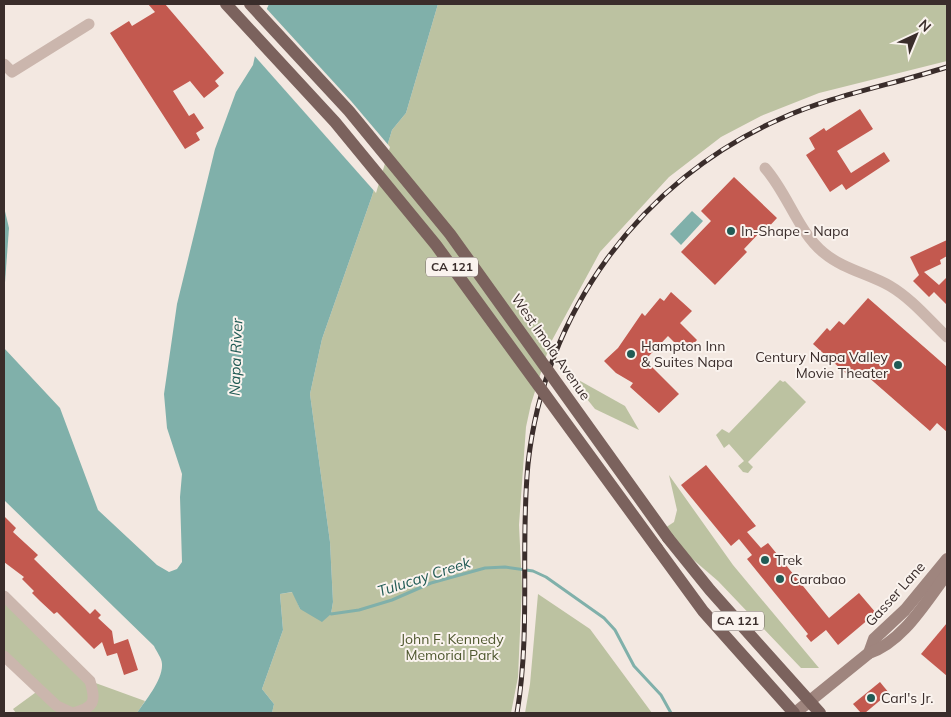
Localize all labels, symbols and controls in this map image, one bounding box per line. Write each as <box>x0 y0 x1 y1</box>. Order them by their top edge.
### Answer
north arrow <box>891 10 941 60</box>
text: N <box>915 16 935 36</box>
place label: In-Shape - Napa <box>741 222 849 240</box>
marker: In-Shape - Napa <box>725 225 737 237</box>
road number: CA 121 <box>426 258 478 276</box>
street label: West Imola Avenue <box>508 290 594 404</box>
water label: Napa River <box>225 317 246 396</box>
place label: Hampton Inn & Suites Napa <box>641 337 733 371</box>
marker: Hampton Inn & Suites Napa <box>625 348 637 360</box>
place label: Century Napa Valley Movie Theater <box>755 348 889 382</box>
marker: Century Napa Valley Movie Theater <box>892 359 904 371</box>
place label: Trek <box>775 551 803 569</box>
water label: Tulucay Creek <box>375 552 474 600</box>
marker: Trek <box>759 554 771 566</box>
street label: Gasser Lane <box>861 558 929 630</box>
place label: Carabao <box>790 570 846 588</box>
marker: Carabao <box>774 573 786 585</box>
road number: CA 121 <box>712 612 764 630</box>
park label: John F. Kennedy Memorial Park <box>400 630 504 664</box>
place label: Carl's Jr. <box>881 689 933 707</box>
marker: Carl's Jr. <box>865 692 877 704</box>

